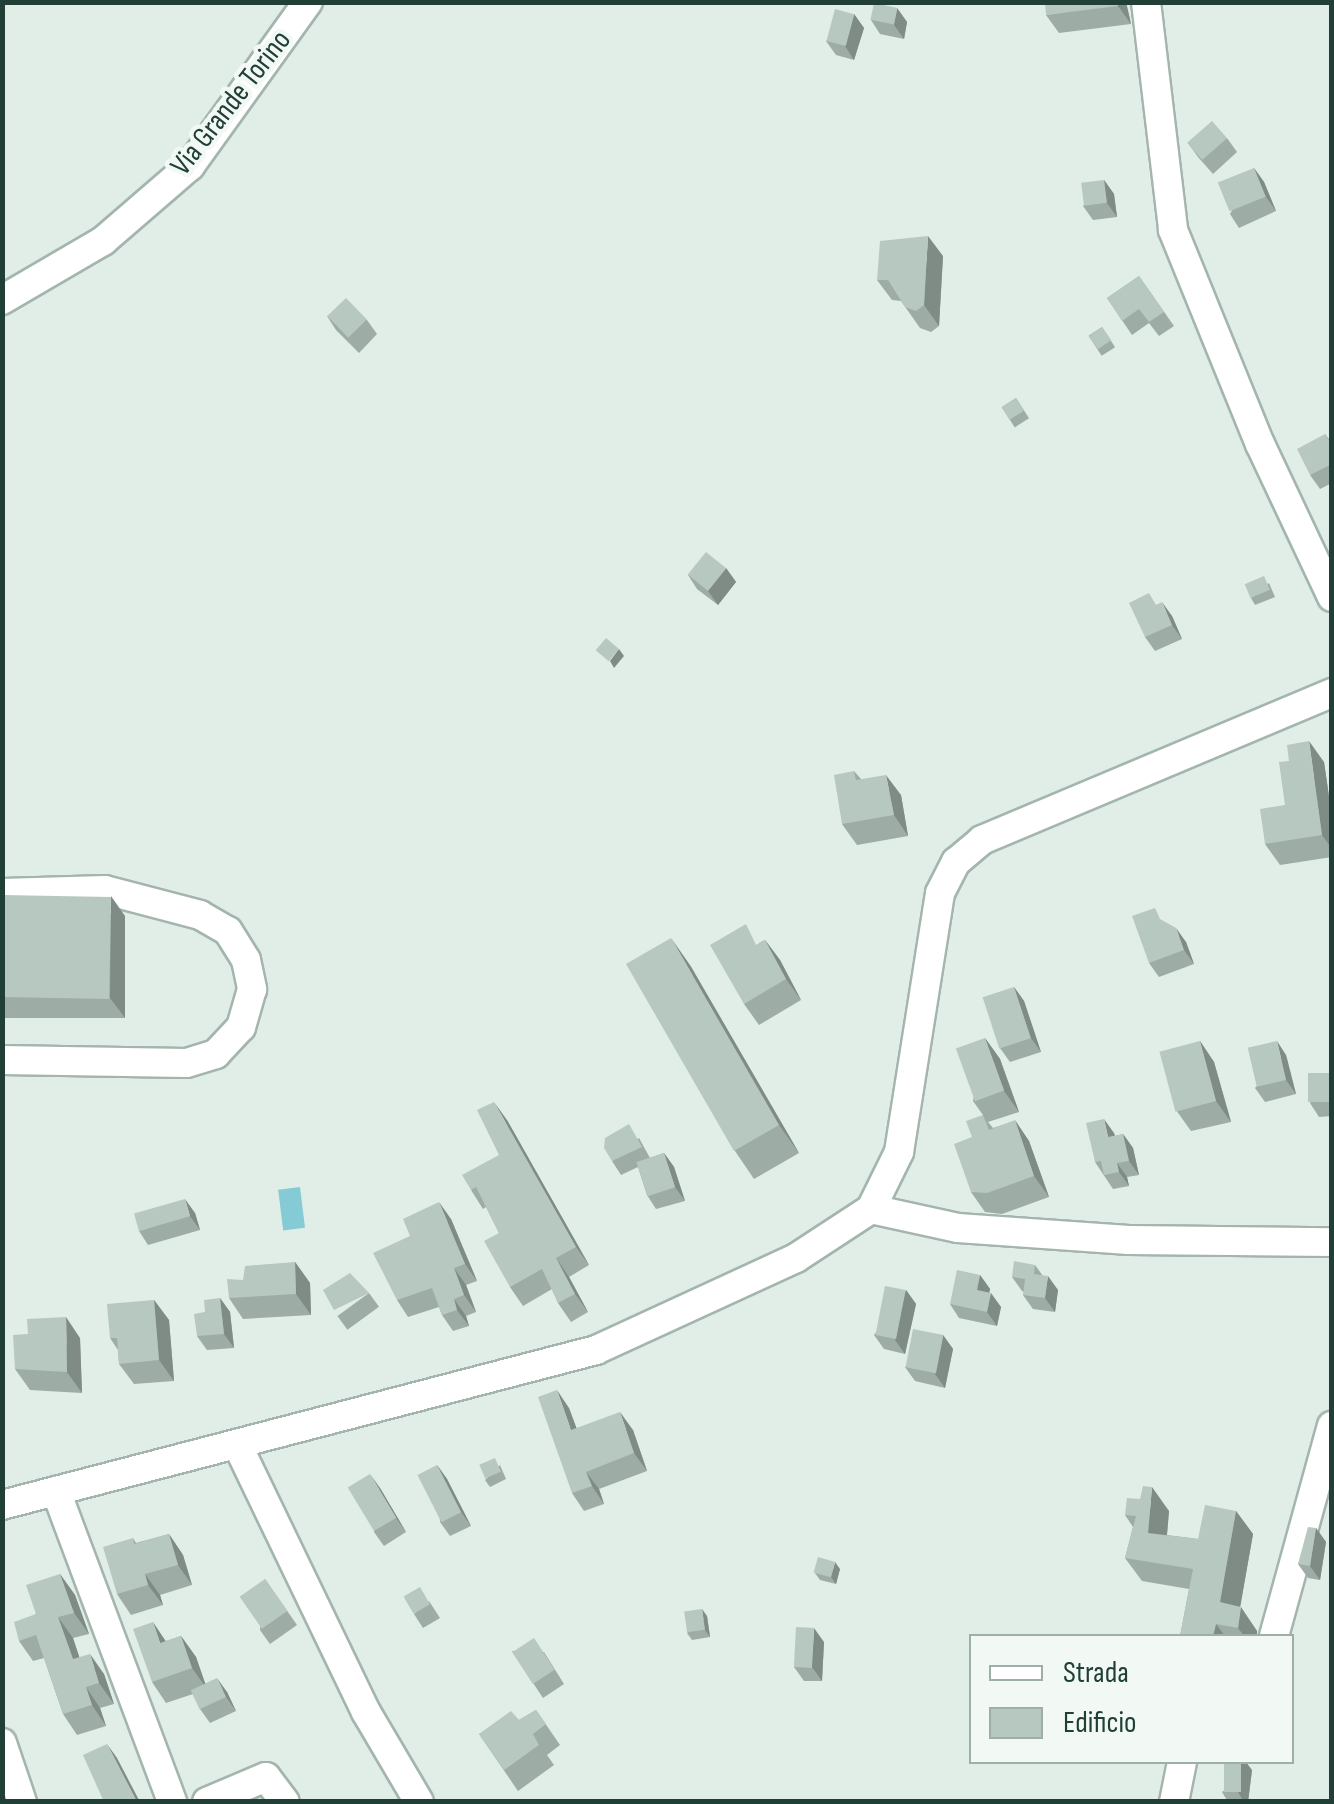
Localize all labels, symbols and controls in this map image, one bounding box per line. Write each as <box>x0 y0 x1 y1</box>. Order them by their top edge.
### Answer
street label: Via Grande Torino <box>163 23 299 183</box>
legend <box>969 1634 1294 1764</box>
text: Strada <box>1063 1655 1129 1691</box>
text: Edificio <box>1063 1705 1136 1741</box>

